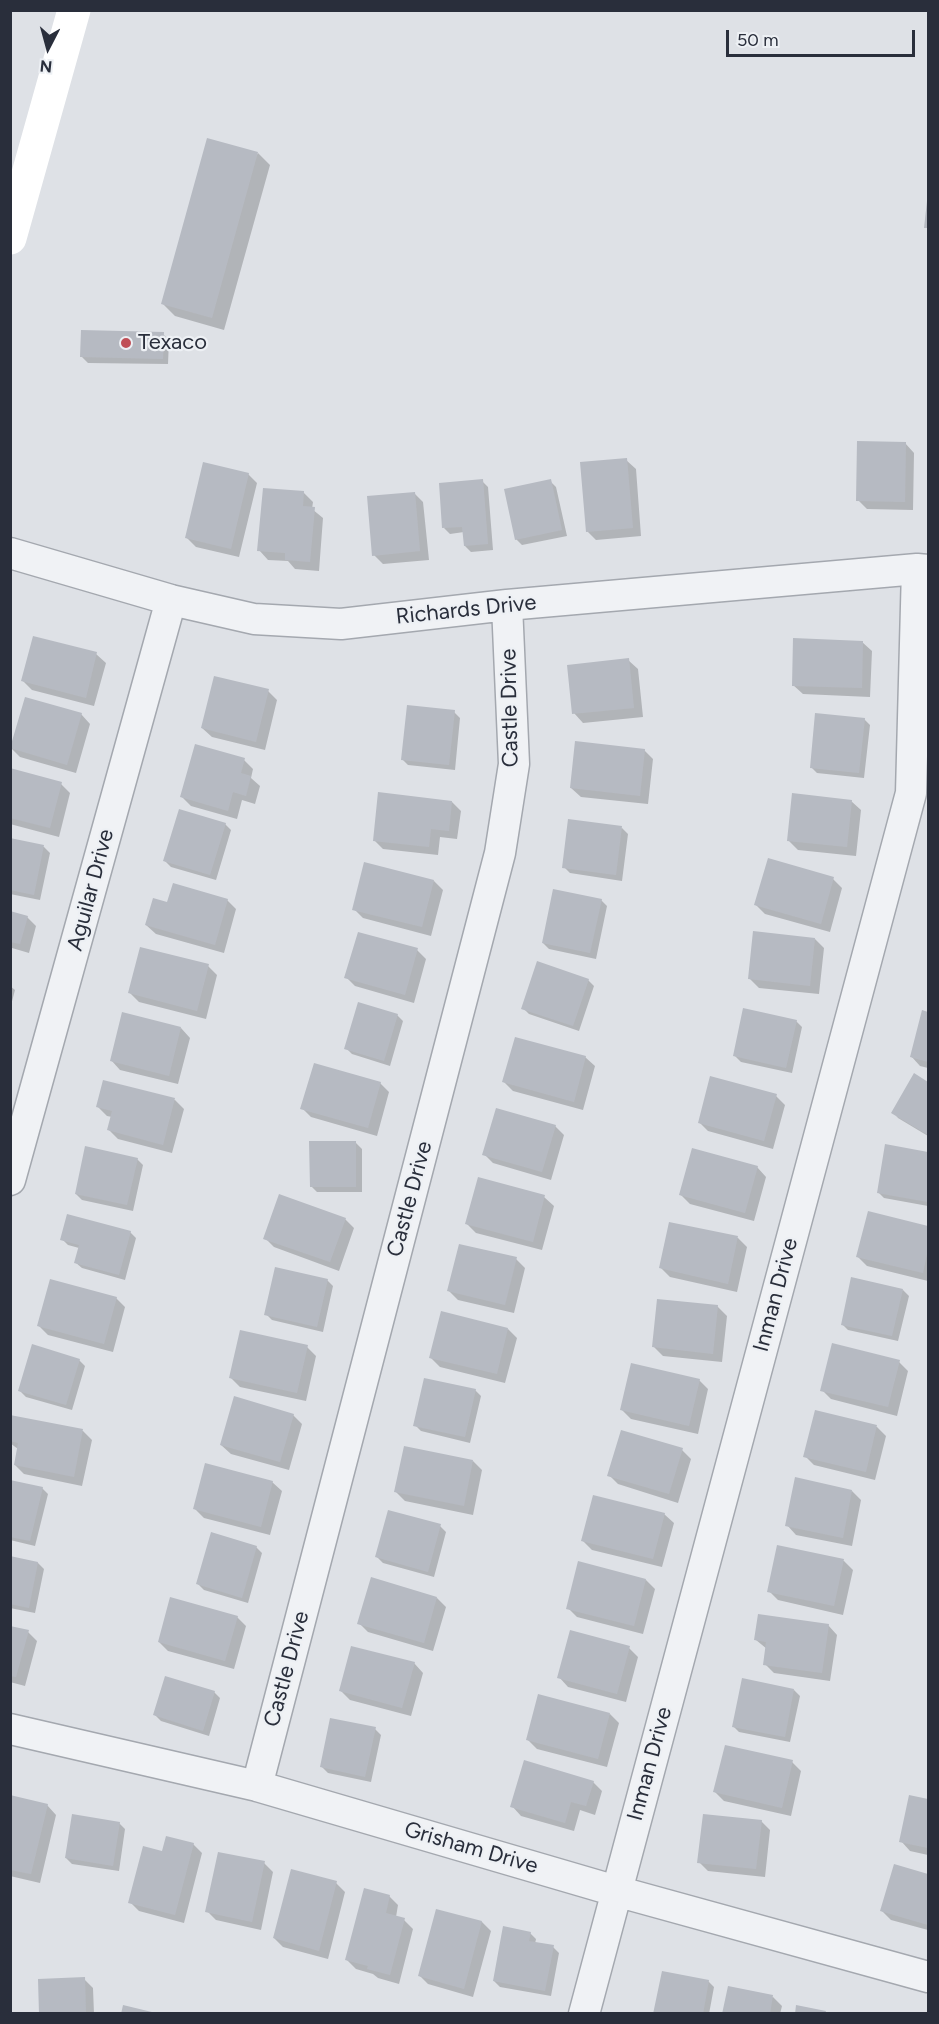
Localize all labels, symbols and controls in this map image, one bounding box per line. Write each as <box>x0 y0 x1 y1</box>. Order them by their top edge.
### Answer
north arrow <box>18 18 78 78</box>
scale bar <box>729 18 918 56</box>
text: 50 m <box>737 29 779 51</box>
text: N <box>39 56 53 76</box>
place label: Texaco <box>138 330 207 356</box>
marker: Texaco <box>119 336 133 350</box>
street label: Richards Drive <box>394 589 538 631</box>
street label: Castle Drive <box>496 648 524 768</box>
street label: Aguilar Drive <box>62 826 120 954</box>
street label: Castle Drive <box>382 1138 438 1260</box>
street label: Inman Drive <box>748 1235 804 1355</box>
street label: Castle Drive <box>259 1608 315 1730</box>
street label: Inman Drive <box>622 1704 678 1824</box>
street label: Grisham Drive <box>401 1816 541 1880</box>

